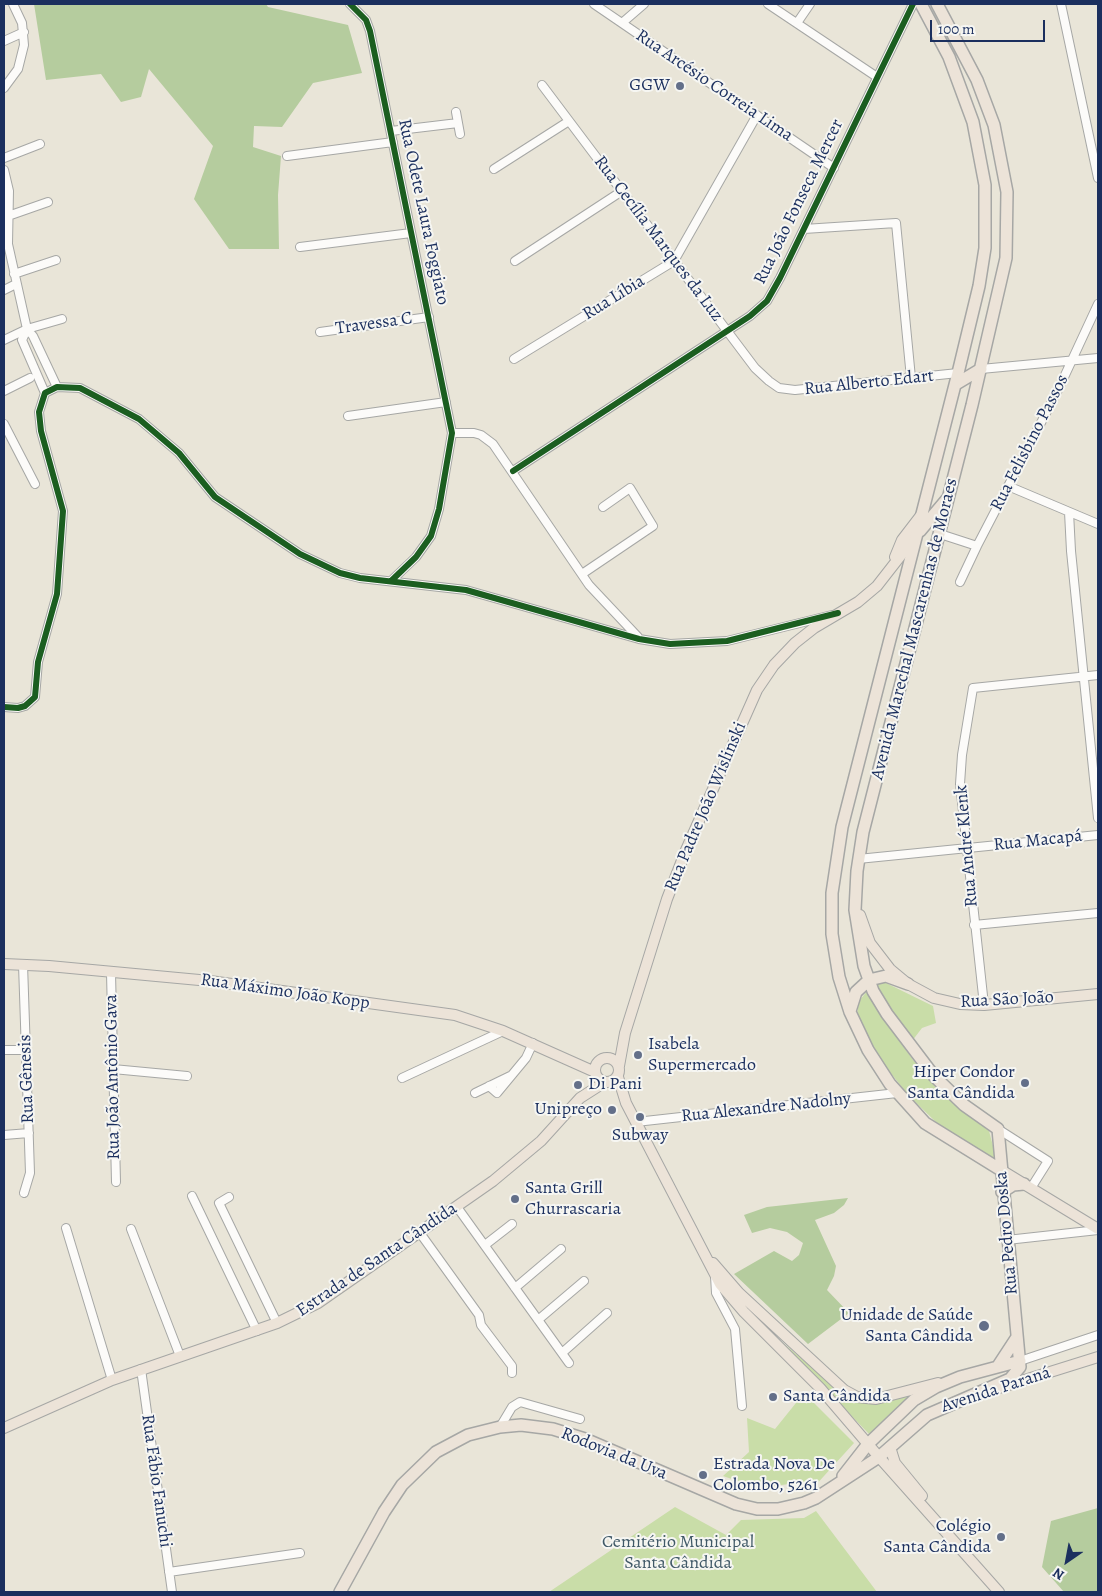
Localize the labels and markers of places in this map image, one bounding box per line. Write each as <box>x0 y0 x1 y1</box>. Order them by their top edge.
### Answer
place label: GGW <box>629 75 670 97</box>
marker: GGW <box>674 80 686 92</box>
place label: Isabela Supermercado <box>648 1034 756 1076</box>
marker: Isabela Supermercado <box>632 1049 644 1061</box>
place label: Hiper Condor Santa Cândida <box>907 1062 1015 1104</box>
place label: Di Pani <box>588 1074 642 1096</box>
marker: Hiper Condor Santa Cândida <box>1019 1077 1031 1089</box>
marker: Di Pani <box>572 1079 584 1091</box>
place label: Unipreço <box>535 1099 602 1121</box>
marker: Unipreço <box>606 1104 618 1116</box>
marker: Subway <box>634 1111 646 1123</box>
place label: Subway <box>612 1125 668 1147</box>
place label: Santa Grill Churrascaria <box>525 1178 621 1220</box>
marker: Santa Grill Churrascaria <box>509 1193 521 1205</box>
place label: Unidade de Saúde Santa Cândida <box>840 1305 973 1348</box>
marker: Unidade de Saúde Santa Cândida <box>977 1319 991 1333</box>
place label: Santa Cândida <box>783 1386 891 1408</box>
marker: Santa Cândida <box>767 1391 779 1403</box>
place label: Estrada Nova De Colombo, 5261 <box>713 1454 835 1496</box>
marker: Estrada Nova De Colombo, 5261 <box>697 1469 709 1481</box>
place label: Colégio Santa Cândida <box>883 1516 991 1558</box>
marker: Colégio Santa Cândida <box>995 1531 1007 1543</box>

